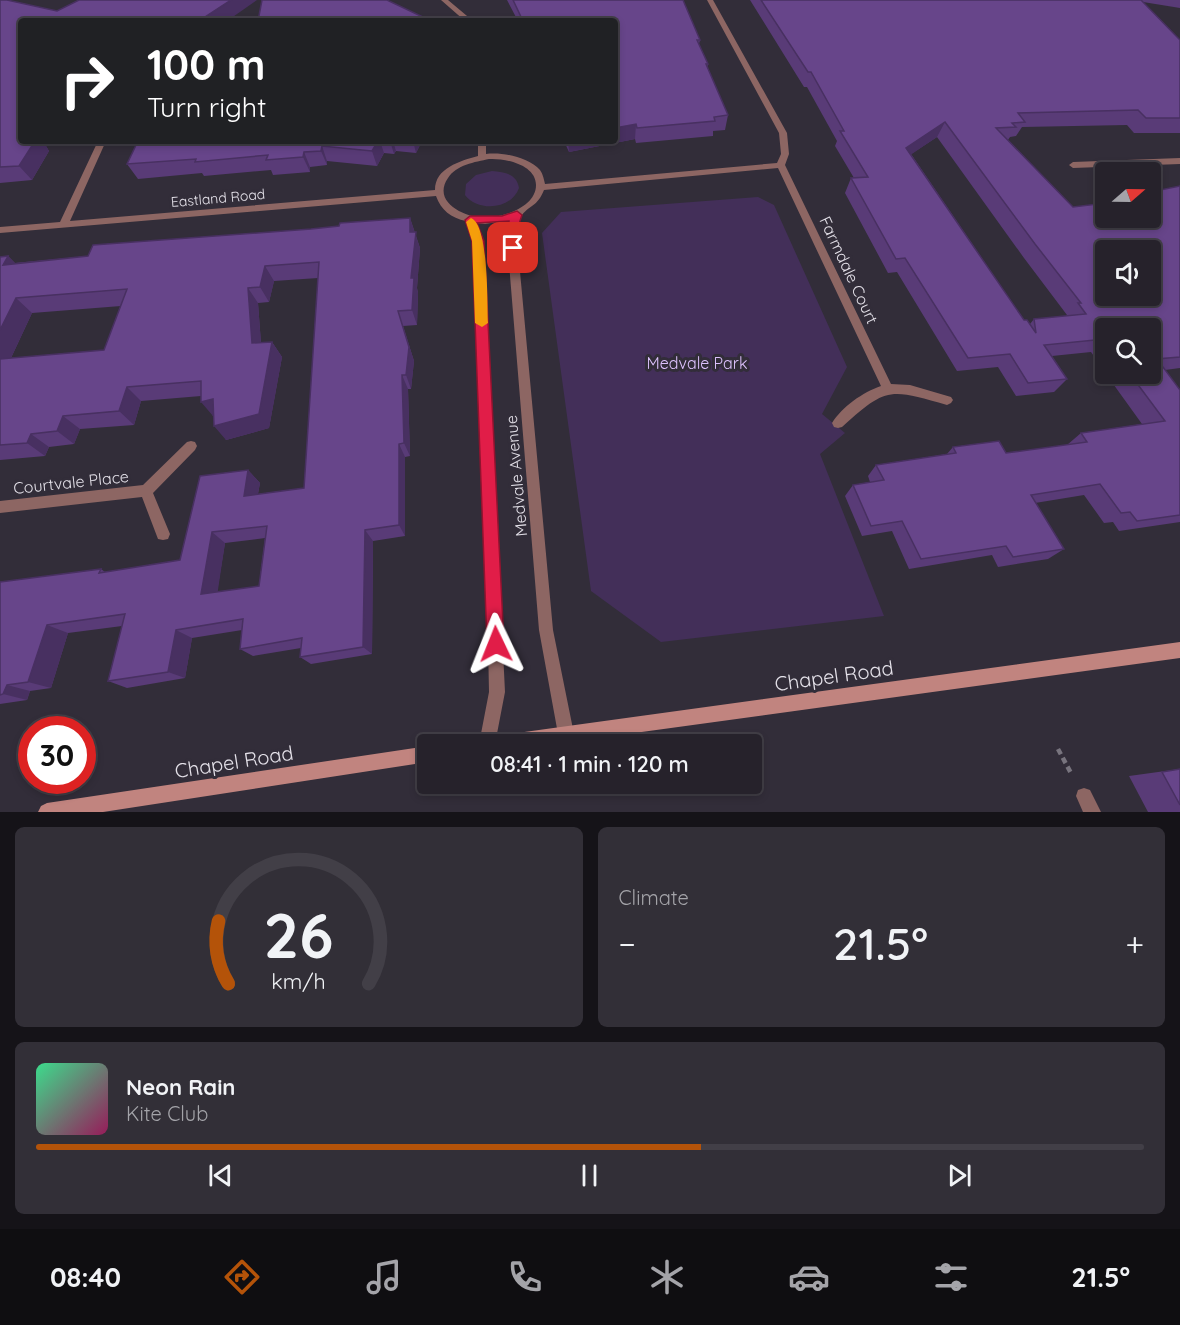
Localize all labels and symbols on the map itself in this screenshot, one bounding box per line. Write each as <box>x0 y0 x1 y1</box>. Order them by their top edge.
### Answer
north arrow <box>1095 162 1161 228</box>
street label: Eastland Road <box>170 185 266 211</box>
street label: Farmdale Court <box>815 213 883 327</box>
pin <box>487 222 538 273</box>
park label: Medvale Park <box>647 353 747 373</box>
street label: Medvale Avenue <box>501 414 531 538</box>
street label: Courtvale Place <box>12 466 130 498</box>
position arrow <box>464 612 528 676</box>
street label: Chapel Road <box>773 655 895 696</box>
speed limit sign: 30 <box>18 716 96 794</box>
street label: Chapel Road <box>173 740 295 783</box>

